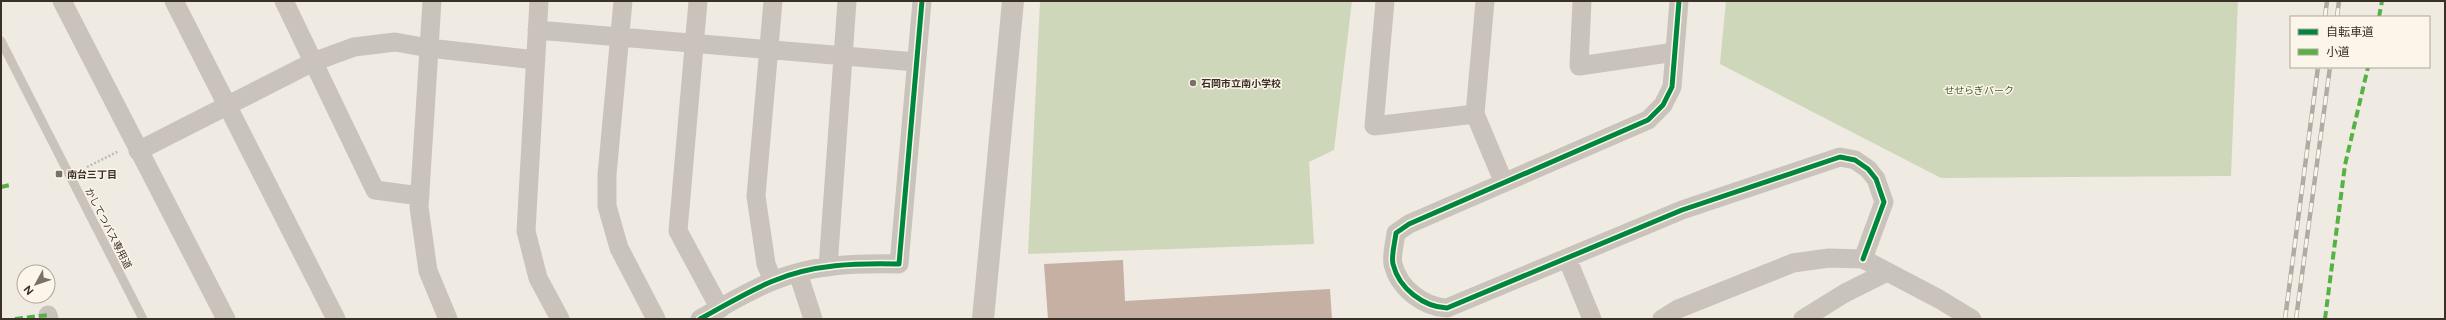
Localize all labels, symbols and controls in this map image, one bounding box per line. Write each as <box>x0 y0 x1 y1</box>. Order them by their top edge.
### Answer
legend <box>2290 16 2430 68</box>
text: 自転車道 <box>2326 25 2374 39</box>
text: 小道 <box>2326 45 2350 59</box>
place label: 石岡市立南小学校 <box>1201 77 1281 90</box>
marker: 石岡市立南小学校 <box>1188 78 1198 88</box>
park label: せせらぎパーク <box>1944 84 2014 97</box>
place label: 南台三丁目 <box>67 168 117 181</box>
marker: 南台三丁目 <box>54 169 64 179</box>
street label: かしてつバス専用道 <box>82 185 135 271</box>
north arrow <box>16 264 56 304</box>
text: N <box>21 283 36 298</box>

